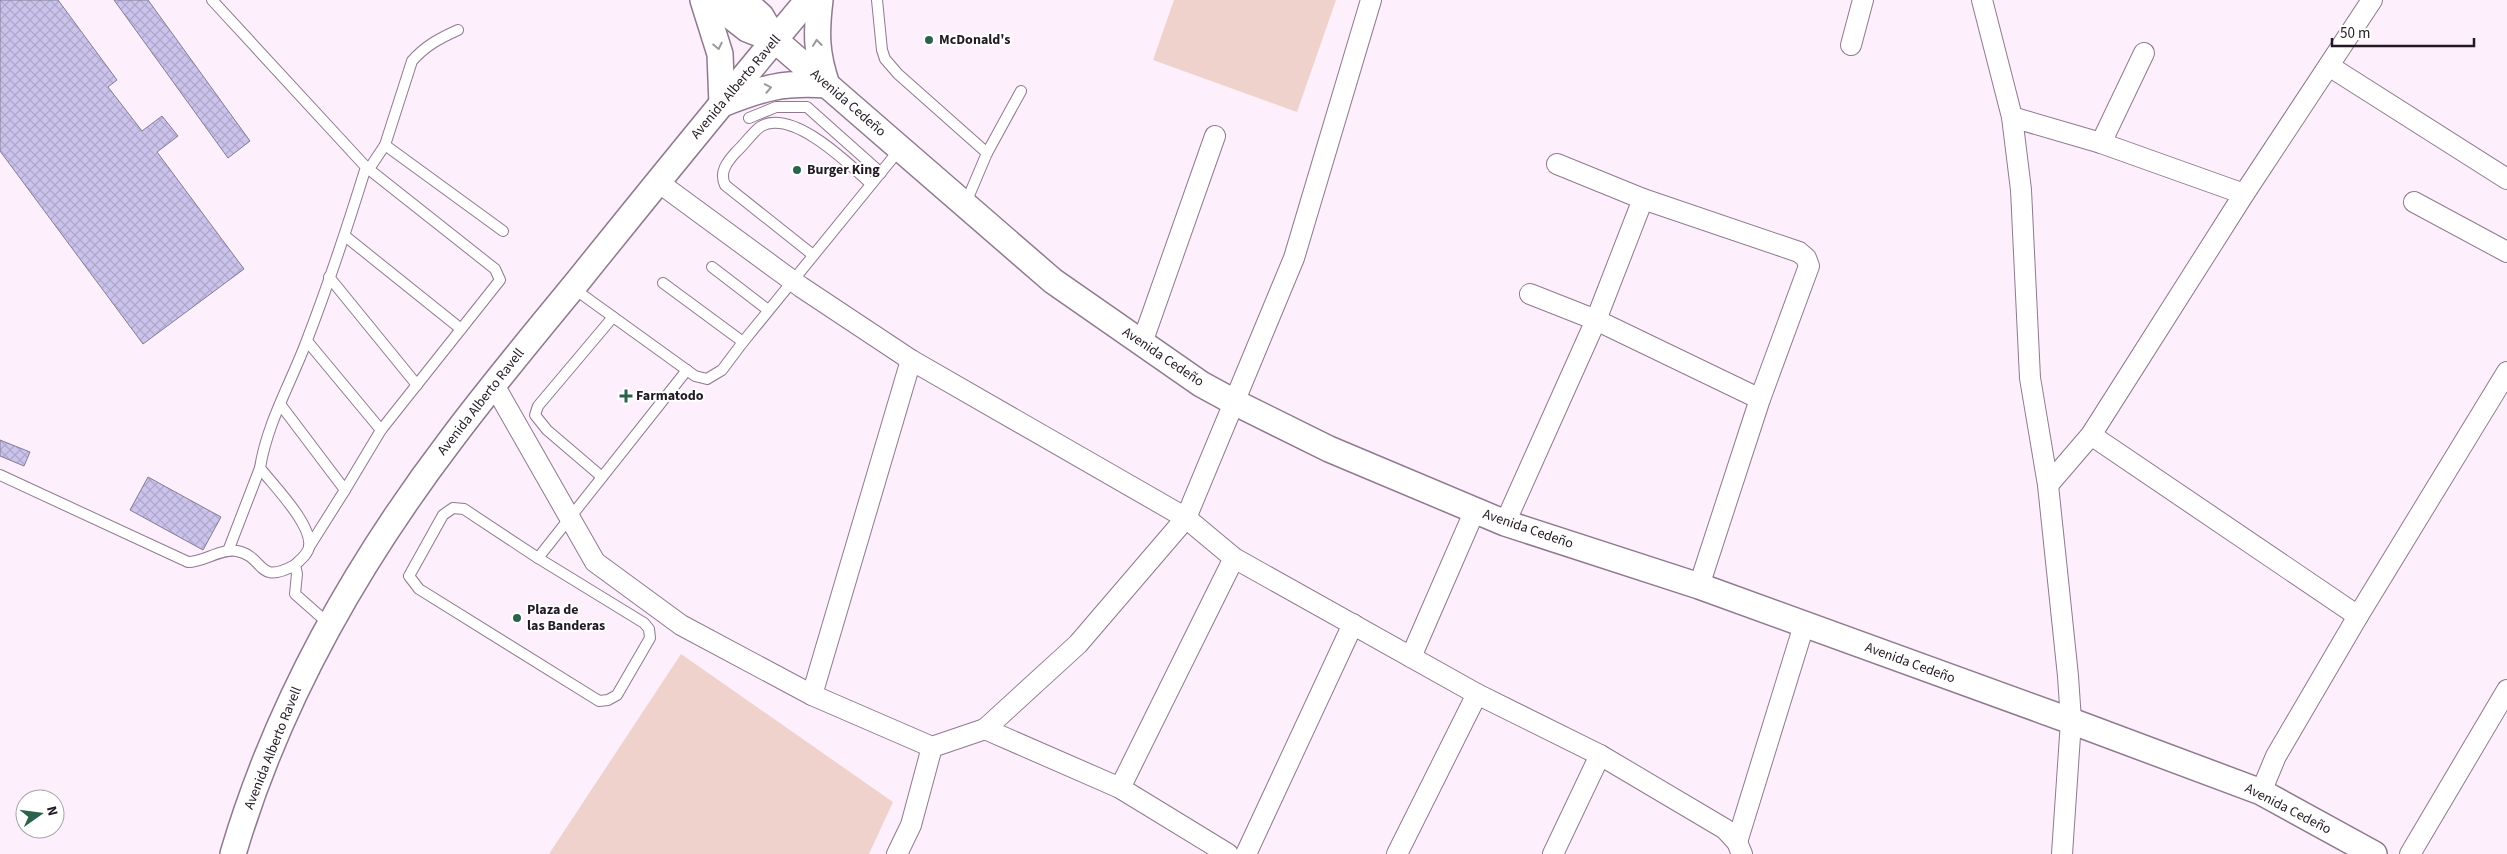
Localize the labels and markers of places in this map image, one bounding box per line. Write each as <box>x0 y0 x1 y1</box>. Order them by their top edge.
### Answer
place label: McDonald's <box>939 30 1010 50</box>
marker: McDonald's <box>923 34 935 46</box>
place label: Burger King <box>807 160 880 180</box>
marker: Burger King <box>791 164 803 176</box>
place label: Farmatodo <box>636 386 704 406</box>
marker: Farmatodo <box>620 390 632 402</box>
place label: Plaza de las Banderas <box>527 600 605 636</box>
marker: Plaza de las Banderas <box>511 612 523 624</box>

